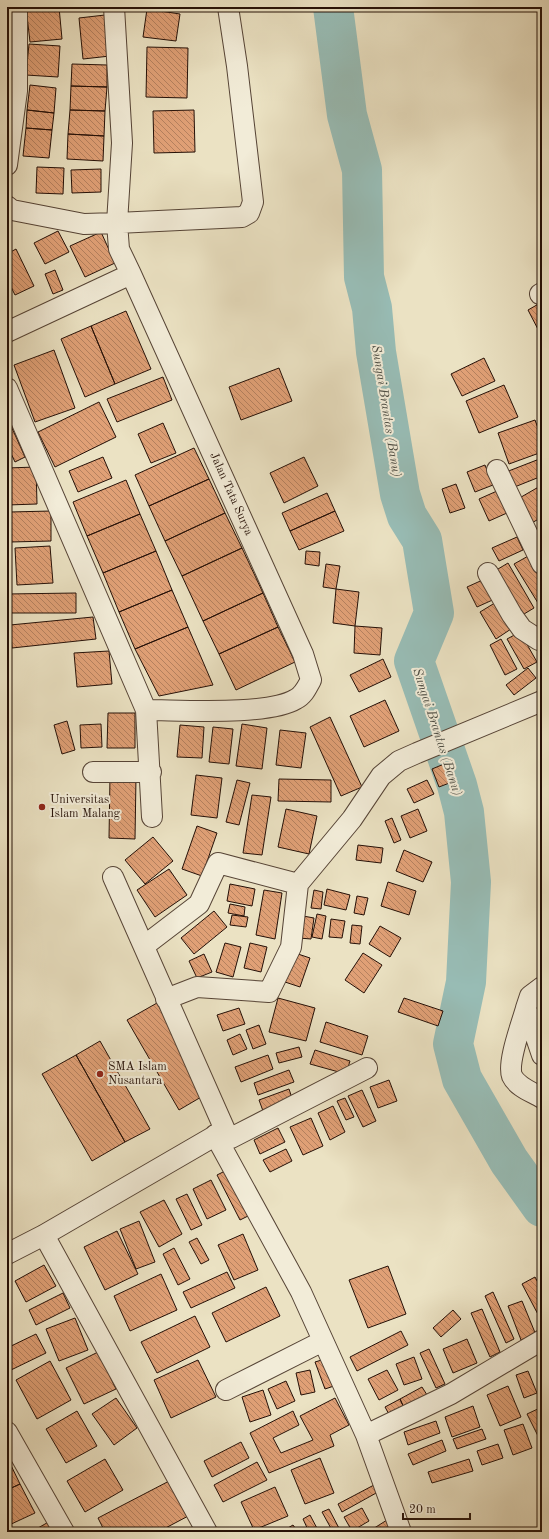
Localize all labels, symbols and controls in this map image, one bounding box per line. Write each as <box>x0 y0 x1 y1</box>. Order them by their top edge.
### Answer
water label: Sungai Brantas (Banu) <box>369 344 403 478</box>
street label: Jalan Tata Surya <box>207 451 255 537</box>
water label: Sungai Brantas (Banu) <box>410 666 464 798</box>
place label: Universitas Islam Malang <box>50 794 121 820</box>
marker: Universitas Islam Malang <box>37 802 47 812</box>
place label: SMA Islam Nusantara <box>108 1061 167 1087</box>
marker: SMA Islam Nusantara <box>95 1069 105 1079</box>
scale bar <box>403 1495 470 1521</box>
text: 20 m <box>409 1504 436 1516</box>

